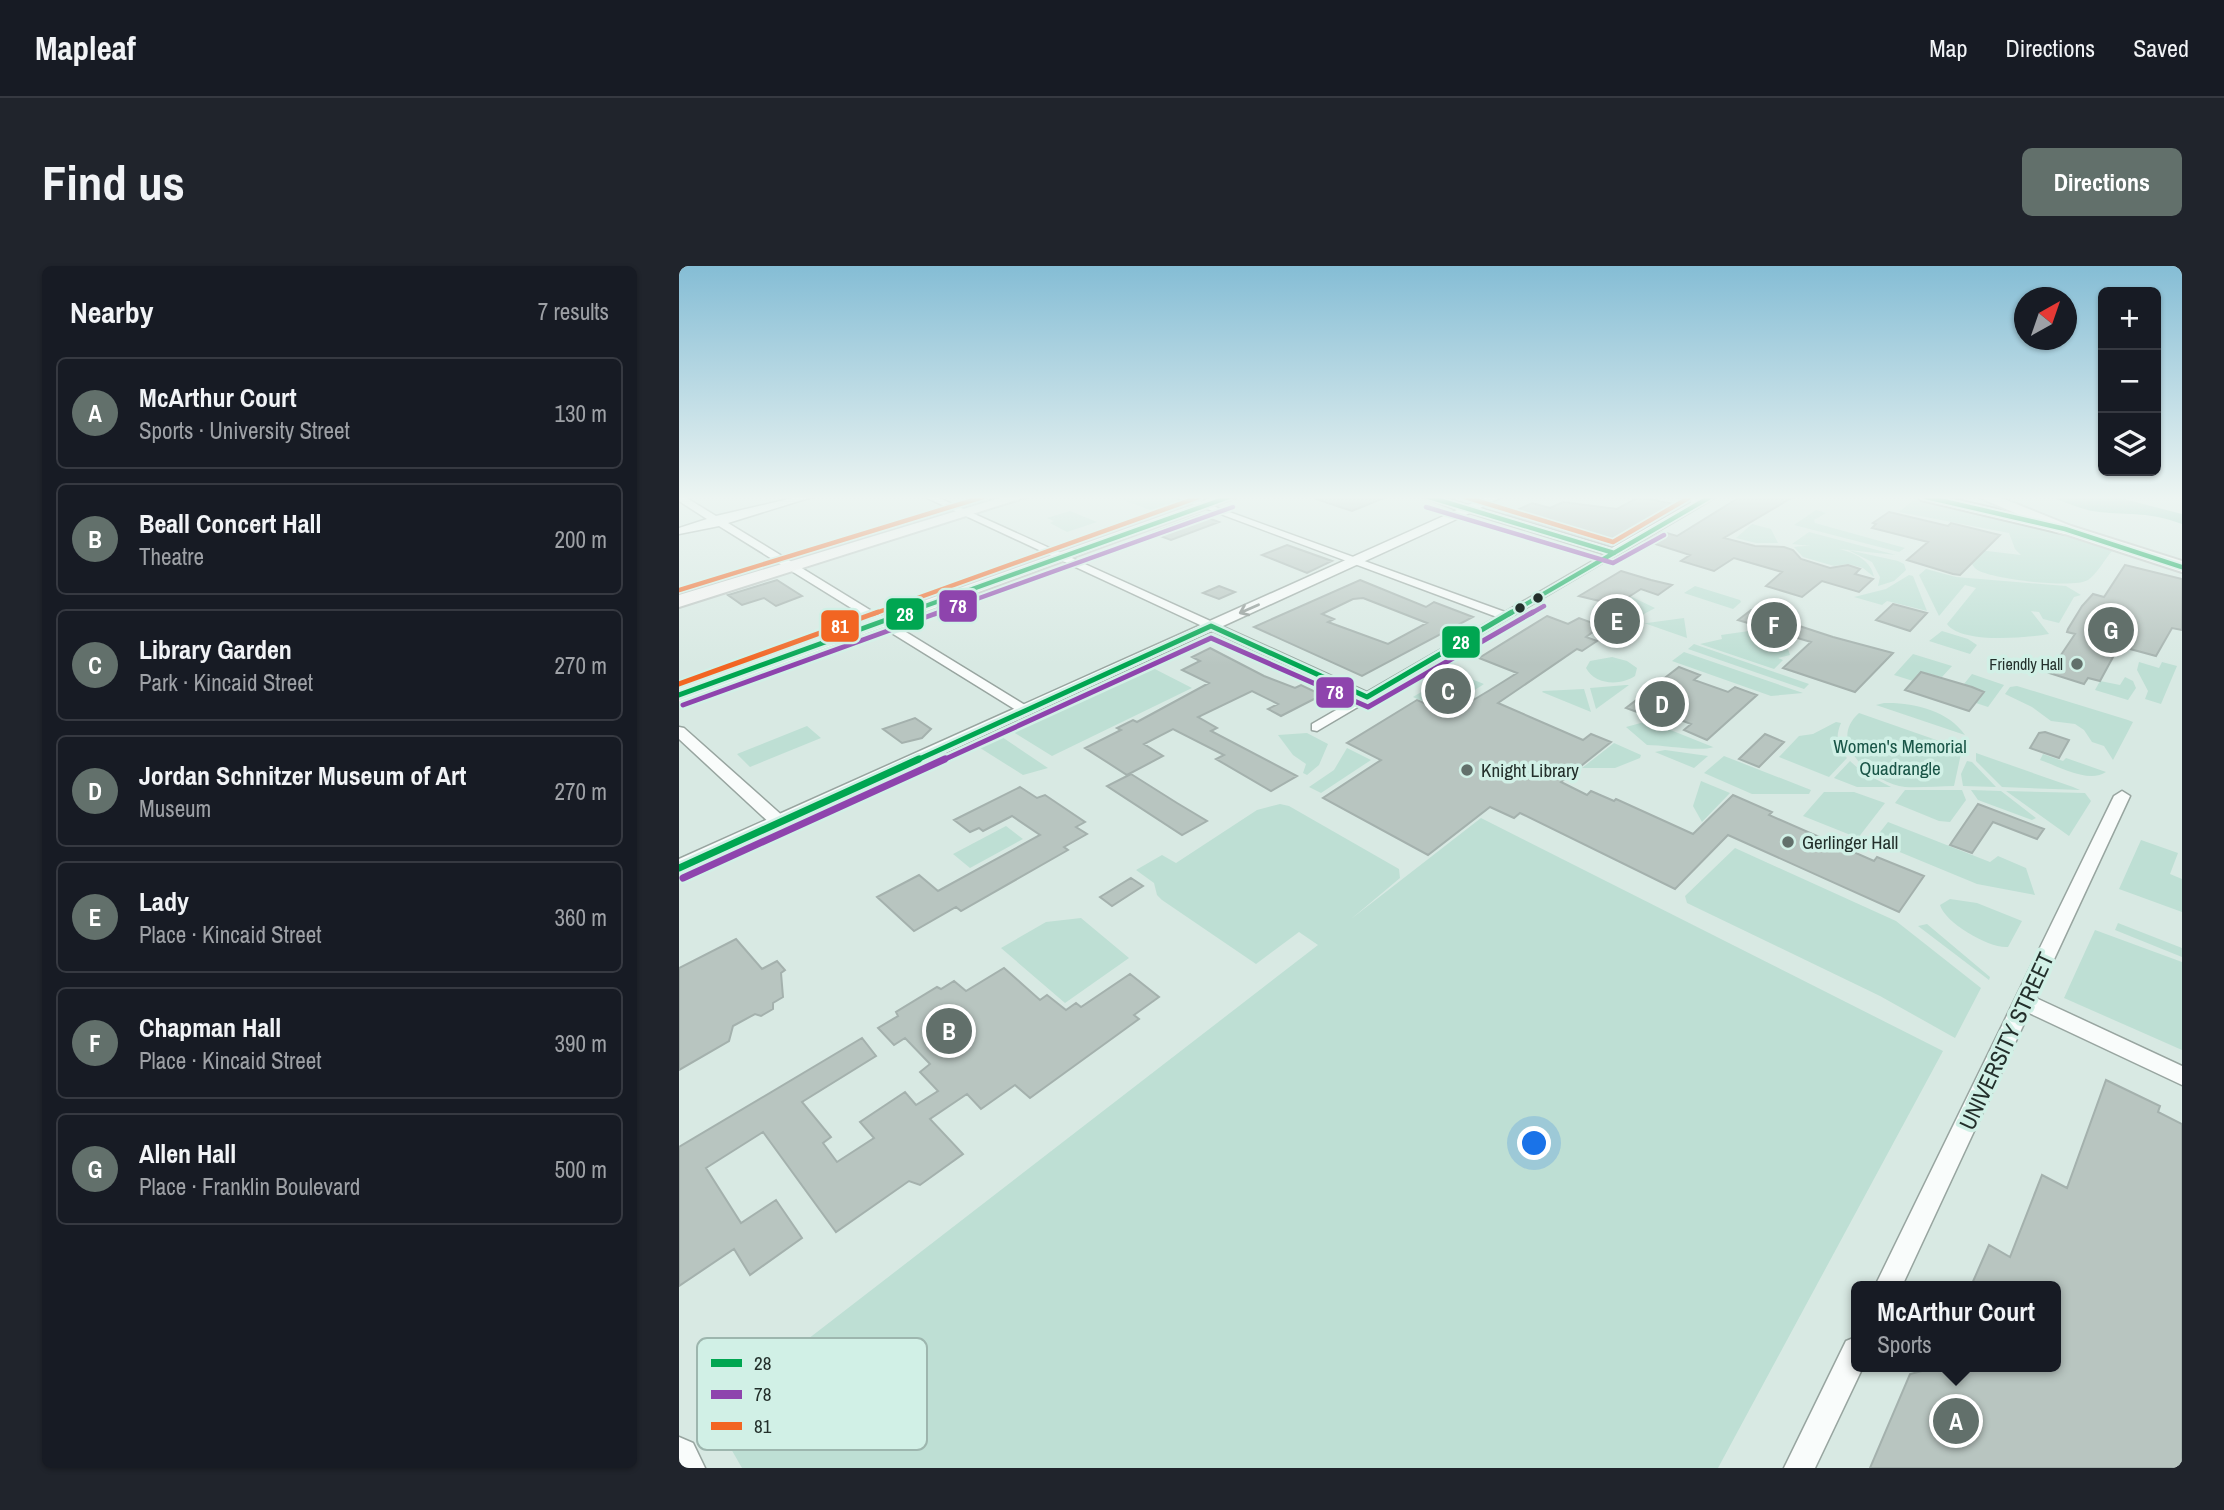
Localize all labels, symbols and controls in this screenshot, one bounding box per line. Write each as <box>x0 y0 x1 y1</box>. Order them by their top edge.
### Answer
text: Mapleaf <box>35 26 136 70</box>
text: Map <box>1929 32 1967 64</box>
text: Directions <box>2005 32 2095 64</box>
text: Saved <box>2133 32 2189 64</box>
button: Directions <box>2022 148 2182 216</box>
text: Find us <box>42 149 185 215</box>
north arrow <box>2014 287 2077 350</box>
map controls <box>2098 287 2161 476</box>
button: + <box>2098 287 2161 350</box>
text: Nearby <box>70 292 153 332</box>
text: 7 results <box>538 296 609 327</box>
button: − <box>2098 350 2161 413</box>
text: McArthur Court <box>139 380 297 415</box>
text: A <box>88 398 102 429</box>
text: 130 m <box>555 398 607 429</box>
button: layers <box>2098 413 2161 476</box>
text: Sports · University Street <box>139 415 350 446</box>
text: Beall Concert Hall <box>139 506 321 541</box>
text: B <box>88 524 102 555</box>
text: 200 m <box>555 524 607 555</box>
text: Theatre <box>139 541 204 572</box>
line badge: 78 <box>938 589 978 623</box>
unlabelled marker <box>1531 591 1545 605</box>
text: 78 <box>949 593 967 619</box>
pin: E <box>1594 595 1640 647</box>
line badge: 28 <box>885 597 925 631</box>
pin: F <box>1751 599 1797 651</box>
text: 28 <box>896 601 914 627</box>
unlabelled marker <box>1513 601 1527 615</box>
one-way arrow <box>1239 603 1261 616</box>
pin: G <box>2088 604 2134 656</box>
line badge: 81 <box>820 609 860 643</box>
text: 81 <box>831 613 849 639</box>
line badge: 28 <box>1441 625 1481 659</box>
text: 28 <box>1452 629 1470 655</box>
text: Library Garden <box>139 632 292 667</box>
text: C <box>88 650 102 681</box>
text: 270 m <box>555 650 607 681</box>
place label: Friendly Hall <box>1989 653 2063 675</box>
marker: Friendly Hall <box>2069 656 2085 672</box>
pin: C <box>1425 665 1471 717</box>
text: Park · Kincaid Street <box>139 667 313 698</box>
line badge: 78 <box>1315 676 1355 709</box>
pin: D <box>1639 678 1685 730</box>
text: 78 <box>1326 679 1344 705</box>
park label: Women's Memorial Quadrangle <box>1833 733 1967 781</box>
place label: Knight Library <box>1481 757 1579 783</box>
text: Jordan Schnitzer Museum of Art <box>139 758 466 793</box>
marker: Knight Library <box>1459 762 1475 778</box>
text: D <box>88 776 102 807</box>
text: 270 m <box>555 776 607 807</box>
text: Museum <box>139 793 211 824</box>
place label: Gerlinger Hall <box>1802 829 1898 855</box>
marker: Gerlinger Hall <box>1780 834 1796 850</box>
text: Lady <box>139 884 189 919</box>
text: E <box>89 902 101 933</box>
text: 360 m <box>555 902 607 933</box>
text: Place · Kincaid Street <box>139 919 321 950</box>
street label: UNIVERSITY STREET <box>1951 947 2061 1135</box>
pin: B <box>926 1005 972 1057</box>
text: Chapman Hall <box>139 1010 281 1045</box>
text: F <box>89 1028 101 1059</box>
text: 390 m <box>555 1028 607 1059</box>
text: Place · Kincaid Street <box>139 1045 321 1076</box>
your location <box>1517 1126 1551 1160</box>
text: Allen Hall <box>139 1136 236 1171</box>
text: G <box>88 1154 102 1185</box>
text: 500 m <box>555 1154 607 1185</box>
text: Place · Franklin Boulevard <box>139 1171 360 1202</box>
popup <box>1851 1281 2061 1372</box>
text: McArthur Court <box>1877 1294 2035 1329</box>
text: Sports <box>1877 1329 1932 1360</box>
legend <box>697 1338 927 1450</box>
text: 28 <box>754 1350 771 1376</box>
text: 78 <box>754 1381 771 1407</box>
pin: A <box>1933 1395 1979 1447</box>
text: 81 <box>754 1413 772 1439</box>

